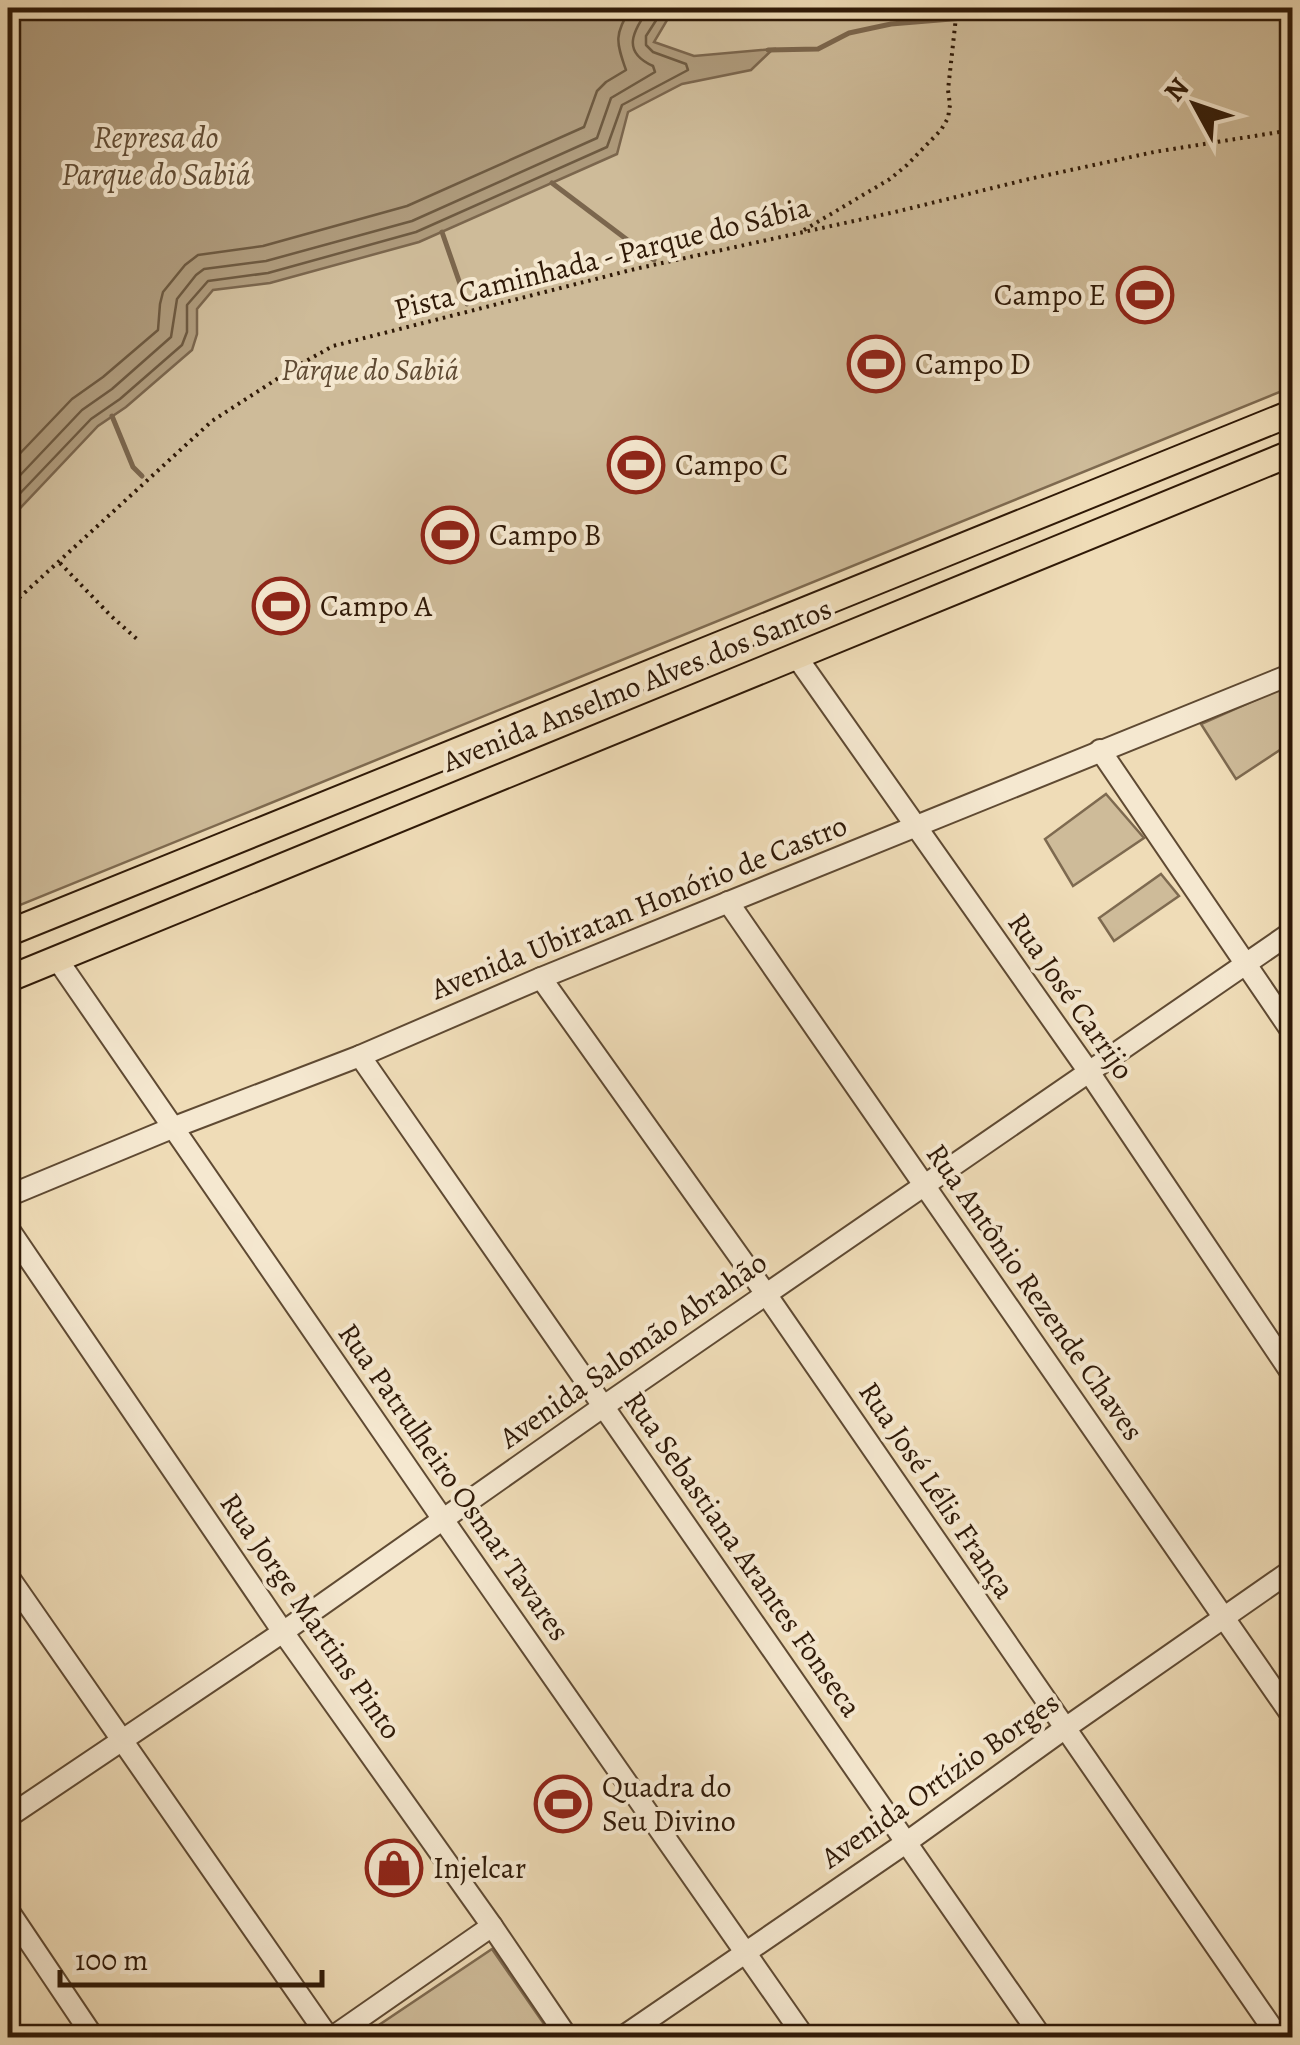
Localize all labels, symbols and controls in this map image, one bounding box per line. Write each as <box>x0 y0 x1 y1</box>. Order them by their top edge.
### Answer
north arrow <box>1145 55 1245 155</box>
text: N <box>1156 70 1198 110</box>
water label: Represa do Parque do Sabiá <box>61 115 251 196</box>
street label: Pista Caminhada - Parque do Sábia <box>390 187 814 329</box>
sports icon: Campo E <box>1115 265 1175 325</box>
place label: Campo E <box>994 275 1106 315</box>
sports icon: Campo D <box>846 334 906 394</box>
place label: Campo D <box>915 344 1031 384</box>
park label: Parque do Sabiá <box>281 350 459 390</box>
sports icon: Campo C <box>606 435 666 495</box>
place label: Campo C <box>675 445 788 485</box>
sports icon: Campo B <box>420 505 480 565</box>
place label: Campo B <box>489 515 601 555</box>
sports icon: Campo A <box>251 576 311 636</box>
place label: Campo A <box>320 586 432 626</box>
street label: Avenida Anselmo Alves dos Santos <box>436 588 838 782</box>
street label: Avenida Ubiratan Honório de Castro <box>424 805 853 1009</box>
street label: Rua José Carrijo <box>999 905 1143 1087</box>
street label: Rua Antônio Rezende Chaves <box>917 1135 1153 1449</box>
street label: Avenida Salomão Abrahão <box>491 1242 775 1458</box>
street label: Rua Patrulheiro Osmar Tavares <box>329 1315 579 1649</box>
street label: Rua José Lélis França <box>849 1374 1025 1606</box>
street label: Rua Sebastiana Arantes Fonseca <box>615 1383 871 1725</box>
street label: Rua Jorge Martins Pinto <box>211 1485 411 1747</box>
street label: Avenida Ortízio Borges <box>812 1683 1067 1878</box>
place label: Quadra do Seu Divino <box>602 1767 736 1841</box>
sports icon: Quadra do Seu Divino <box>533 1774 593 1834</box>
shop icon: Injelcar <box>364 1838 424 1898</box>
place label: Injelcar <box>433 1848 526 1888</box>
scale bar <box>60 1925 322 1987</box>
text: 100 m <box>75 1940 148 1980</box>

